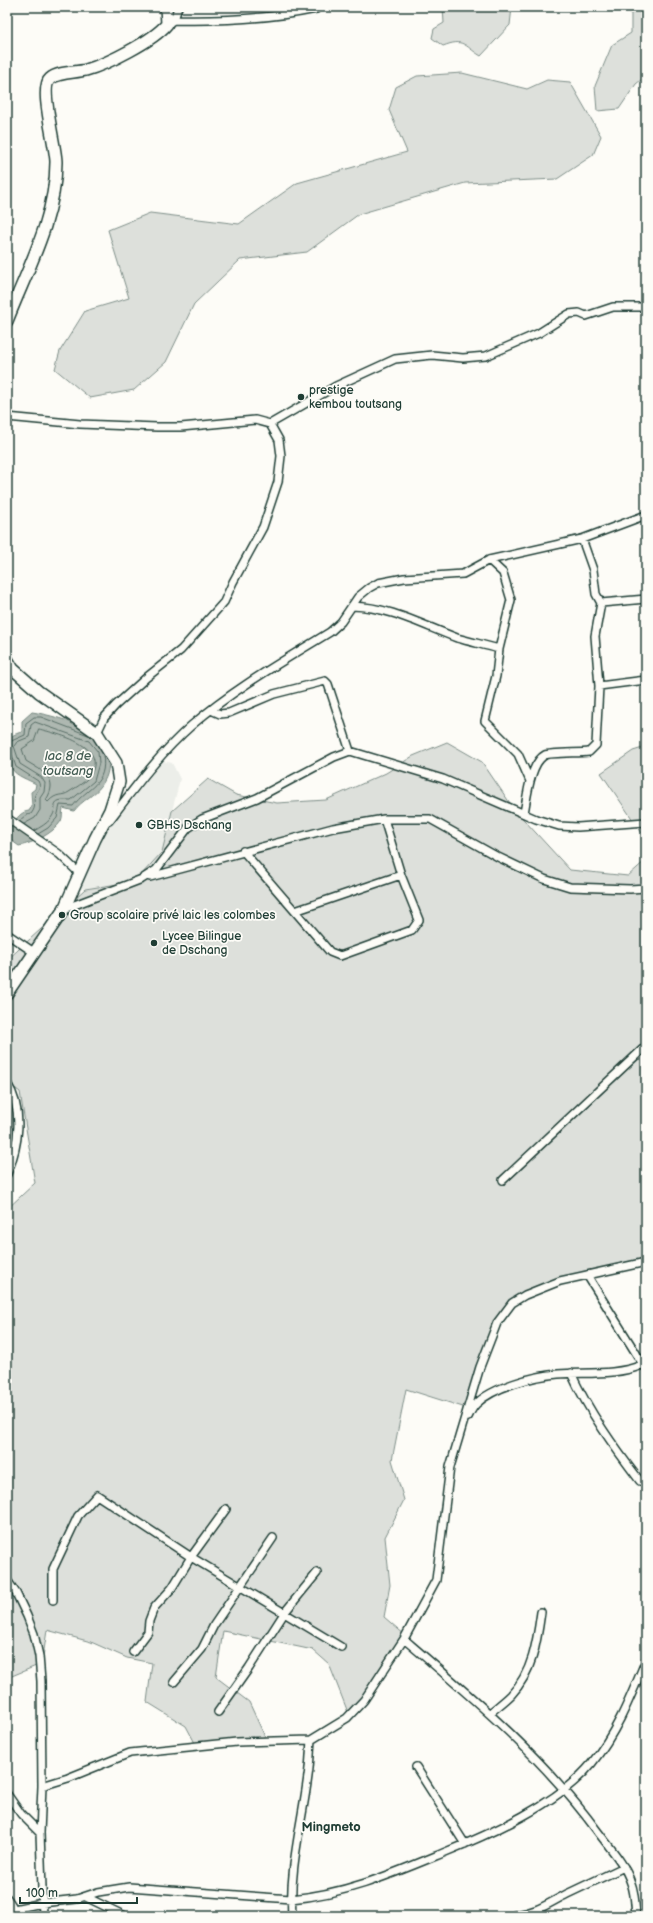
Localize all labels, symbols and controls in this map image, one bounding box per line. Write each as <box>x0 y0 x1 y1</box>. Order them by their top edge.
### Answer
place label: prestige kembou toutsang <box>309 383 402 412</box>
marker: prestige kembou toutsang <box>296 392 306 402</box>
water label: lac 8 de toutsang <box>43 748 94 779</box>
place label: GBHS Dschang <box>147 818 232 833</box>
marker: GBHS Dschang <box>134 820 144 830</box>
place label: Group scolaire privé laic les colombes <box>70 908 275 923</box>
marker: Group scolaire privé laic les colombes <box>57 910 67 920</box>
place label: Lycee Bilingue de Dschang <box>162 929 241 958</box>
marker: Lycee Bilingue de Dschang <box>149 938 159 948</box>
district label: Mingmeto <box>301 1819 361 1835</box>
scale bar <box>20 1879 137 1905</box>
text: 100 m <box>26 1886 58 1901</box>

